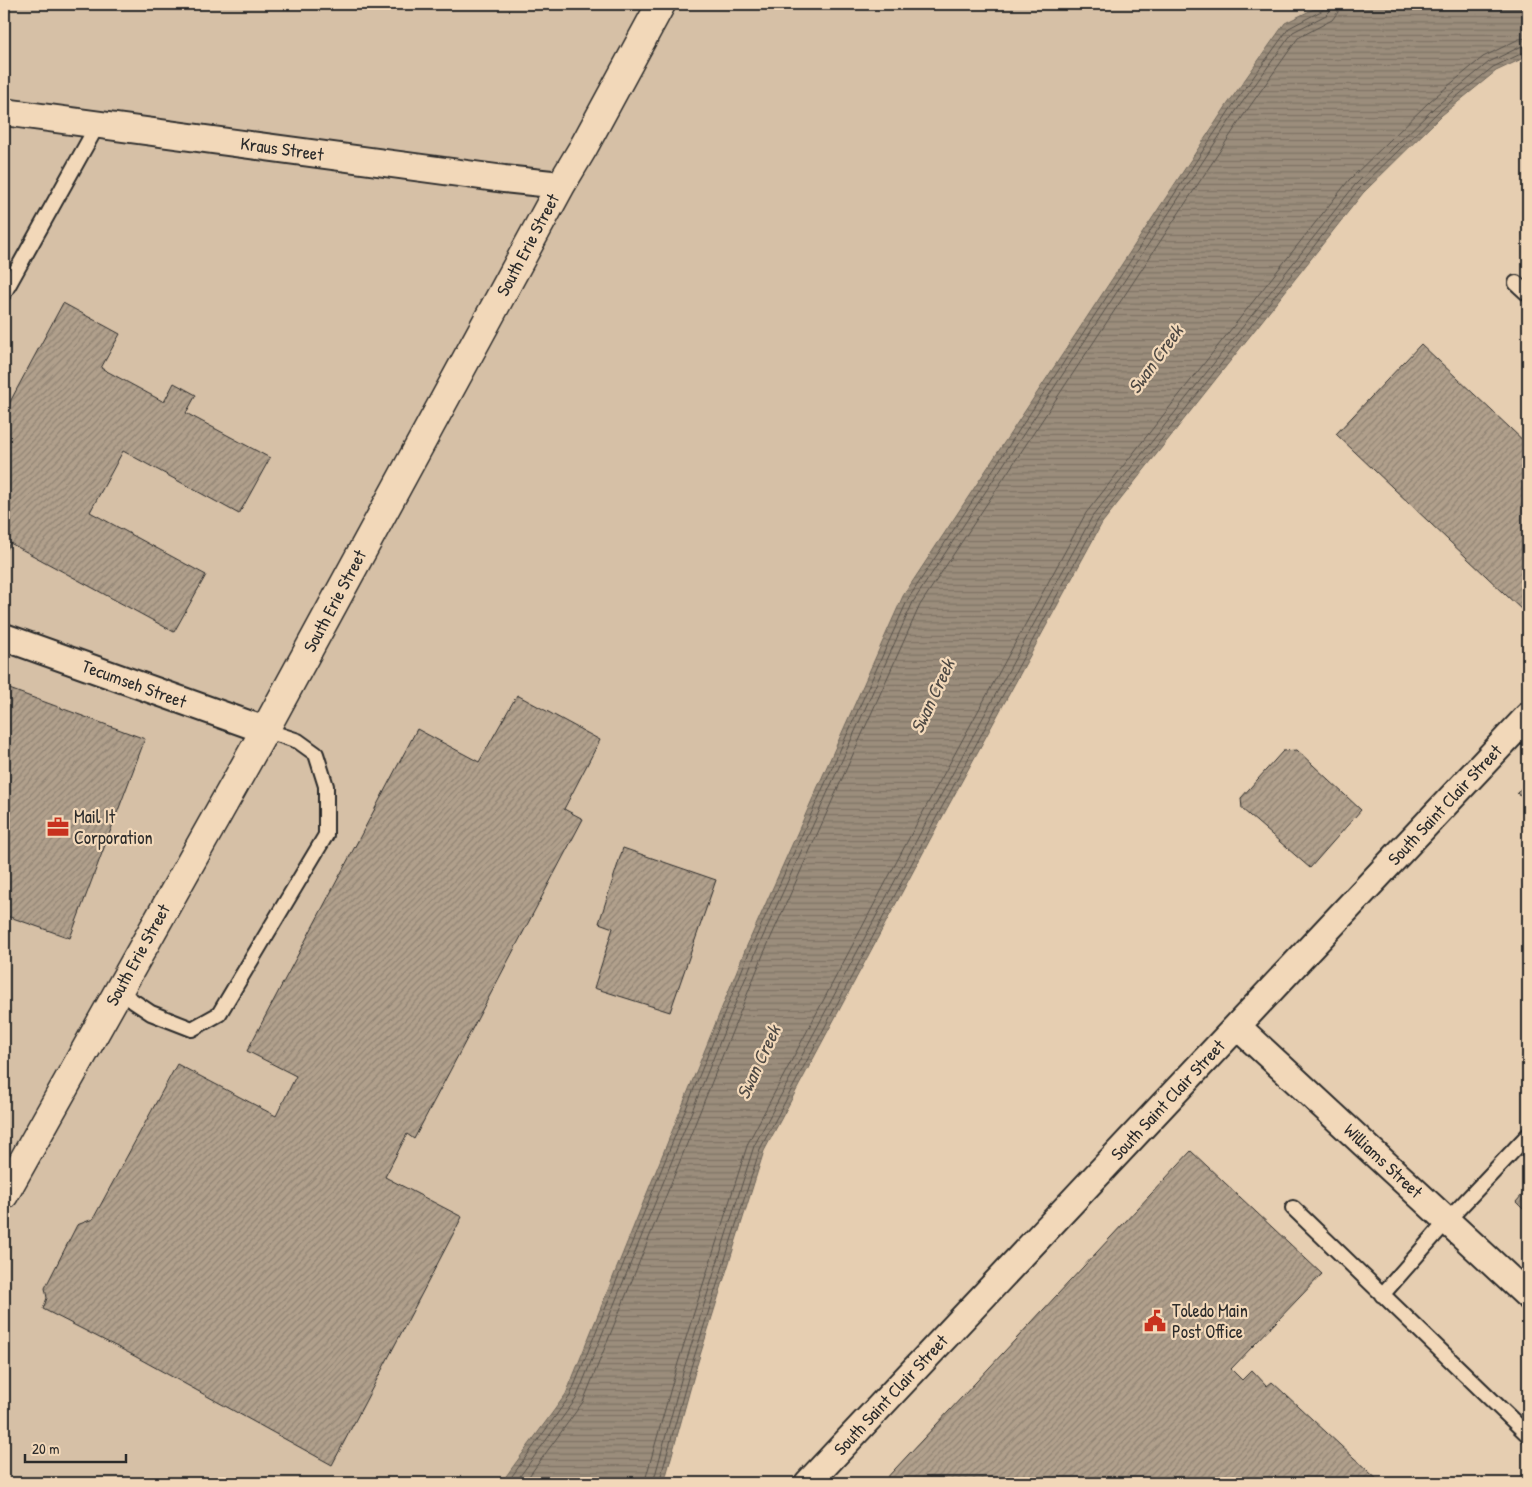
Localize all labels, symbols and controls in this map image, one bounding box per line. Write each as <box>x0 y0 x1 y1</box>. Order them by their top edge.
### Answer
street label: Kraus Street <box>239 130 326 167</box>
street label: South Erie Street <box>490 188 565 300</box>
water label: Swan Creek <box>1121 318 1190 398</box>
street label: South Erie Street <box>297 544 372 656</box>
street label: Tecumseh Street <box>78 653 191 714</box>
water label: Swan Creek <box>904 653 961 737</box>
street label: South Saint Clair Street <box>1382 738 1508 871</box>
place label: Mail It Corporation <box>74 804 153 850</box>
office icon: Mail It Corporation <box>45 814 71 840</box>
street label: South Erie Street <box>99 899 176 1010</box>
water label: Swan Creek <box>730 1019 787 1103</box>
street label: South Saint Clair Street <box>1105 1033 1231 1166</box>
street label: Williams Street <box>1339 1118 1429 1204</box>
place label: Toledo Main Post Office <box>1172 1298 1248 1344</box>
public building icon: Toledo Main Post Office <box>1142 1308 1168 1334</box>
street label: South Saint Clair Street <box>828 1328 954 1461</box>
scale bar <box>25 1432 126 1464</box>
text: 20 m <box>32 1438 59 1459</box>

